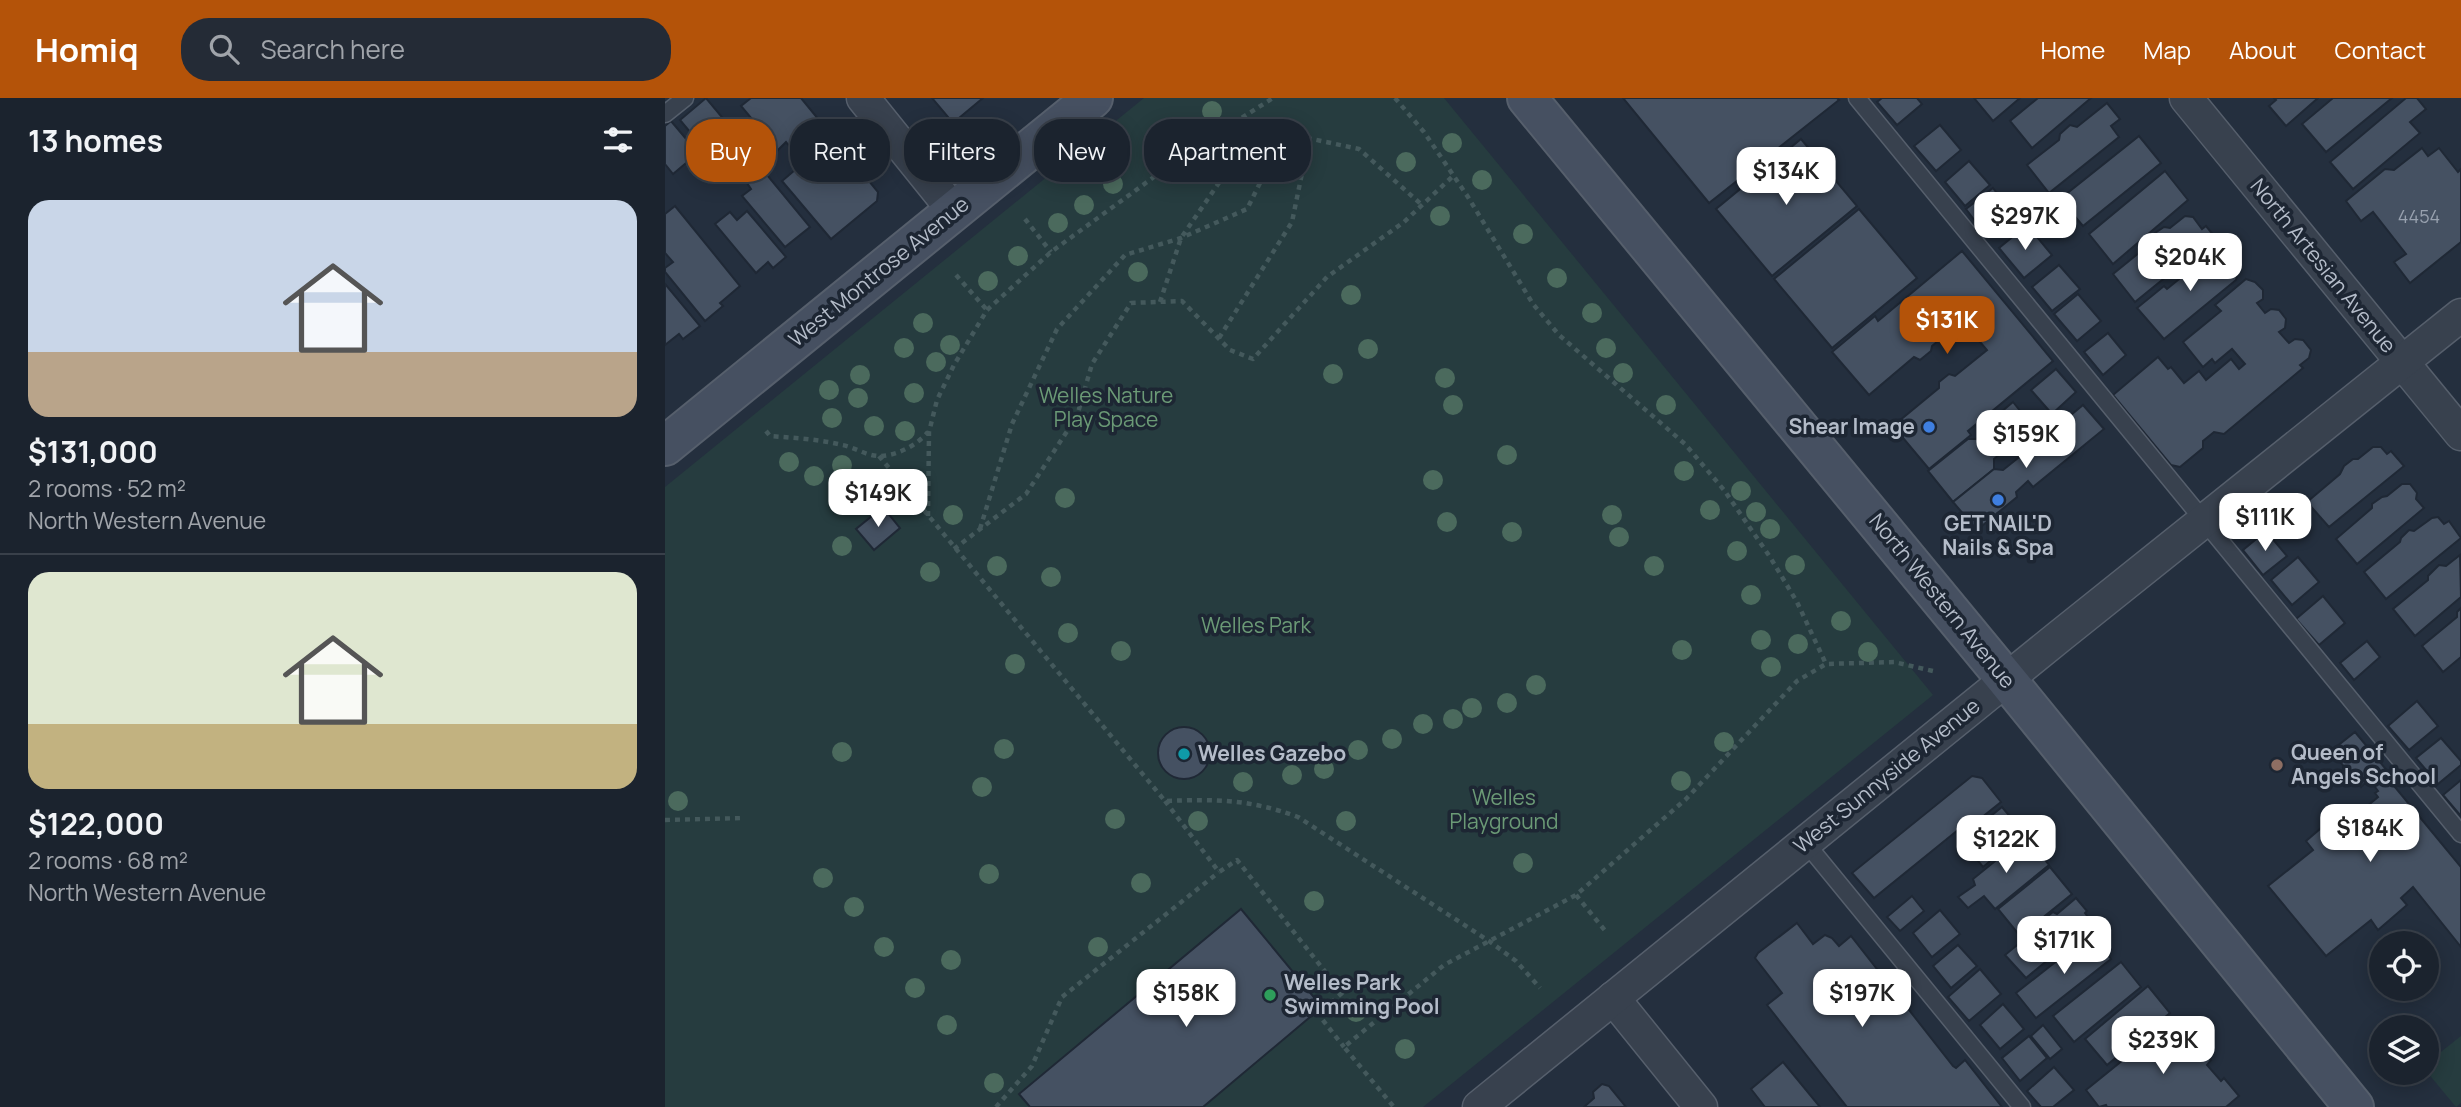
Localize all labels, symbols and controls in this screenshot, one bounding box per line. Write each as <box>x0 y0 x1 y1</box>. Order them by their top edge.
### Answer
search box <box>181 18 671 81</box>
text: Homiq <box>35 27 139 72</box>
icon: search <box>205 30 243 68</box>
text: Search here <box>261 31 405 67</box>
text: Home <box>2040 33 2105 66</box>
text: Map <box>2143 33 2191 66</box>
text: About <box>2229 33 2297 66</box>
text: Contact <box>2335 33 2426 66</box>
chip: Buy <box>686 119 776 182</box>
chip: Rent <box>790 119 890 182</box>
chip: Filters <box>904 119 1020 182</box>
chip: New <box>1034 119 1130 182</box>
chip: Apartment <box>1144 119 1311 182</box>
text: 13 homes <box>28 120 163 161</box>
icon: filters <box>599 121 637 159</box>
pin: $134K <box>1737 148 1835 207</box>
text: $134K <box>1753 154 1819 186</box>
street label: North Artesian Avenue <box>2245 172 2403 358</box>
street label: West Montrose Avenue <box>782 190 974 353</box>
pin: $297K <box>1976 192 2074 252</box>
text: $297K <box>1990 199 2060 231</box>
house number: 4454 <box>2398 204 2440 228</box>
pin: $204K <box>2141 234 2239 293</box>
text: $204K <box>2154 240 2226 272</box>
icon: home <box>270 245 396 371</box>
pin: $131K <box>1898 296 1996 356</box>
text: $131K <box>1916 303 1978 335</box>
park label: Welles Nature Play Space <box>1039 381 1173 433</box>
pin: $159K <box>1977 410 2075 470</box>
place label: Shear Image <box>1789 412 1915 440</box>
text: $159K <box>1992 417 2060 449</box>
marker: Shear Image <box>1921 419 1937 435</box>
text: $131,000 <box>28 431 158 472</box>
pin: $149K <box>829 470 927 529</box>
text: 2 rooms · 52 m² <box>28 472 186 504</box>
text: $149K <box>844 476 912 508</box>
marker: GET NAIL'D Nails & Spa <box>1990 492 2006 508</box>
pin: $111K <box>2216 494 2314 553</box>
text: $111K <box>2235 500 2295 532</box>
text: North Western Avenue <box>28 504 266 536</box>
street label: North Western Avenue <box>1863 507 2022 694</box>
place label: GET NAIL'D Nails & Spa <box>1942 509 2054 561</box>
park label: Welles Park <box>1201 611 1311 639</box>
icon: home <box>270 617 396 743</box>
street label: West Sunnyside Avenue <box>1787 691 1985 859</box>
place label: Queen of Angels School <box>2291 738 2436 790</box>
place label: Welles Gazebo <box>1198 739 1346 767</box>
marker: Welles Gazebo <box>1176 746 1192 762</box>
marker: Queen of Angels School <box>2269 757 2285 773</box>
park label: Welles Playground <box>1450 783 1558 835</box>
text: $122,000 <box>28 803 164 844</box>
pin: $184K <box>2321 804 2419 864</box>
text: $184K <box>2336 811 2404 843</box>
pin: $122K <box>1957 816 2055 875</box>
text: $122K <box>1973 822 2039 854</box>
text: 2 rooms · 68 m² <box>28 844 188 876</box>
text: North Western Avenue <box>28 876 266 908</box>
pin: $171K <box>2015 916 2113 976</box>
text: $171K <box>2033 923 2095 955</box>
map controls <box>2369 931 2439 1085</box>
button: locate <box>2369 931 2439 1001</box>
place label: Welles Park Swimming Pool <box>1284 968 1440 1020</box>
pin: $158K <box>1137 970 1235 1029</box>
pin: $197K <box>1813 970 1911 1029</box>
text: $158K <box>1153 976 1219 1008</box>
text: $197K <box>1829 976 1895 1008</box>
marker: Welles Park Swimming Pool <box>1262 987 1278 1003</box>
button: layers <box>2369 1015 2439 1085</box>
pin: $239K <box>2114 1016 2212 1076</box>
text: $239K <box>2128 1023 2198 1055</box>

